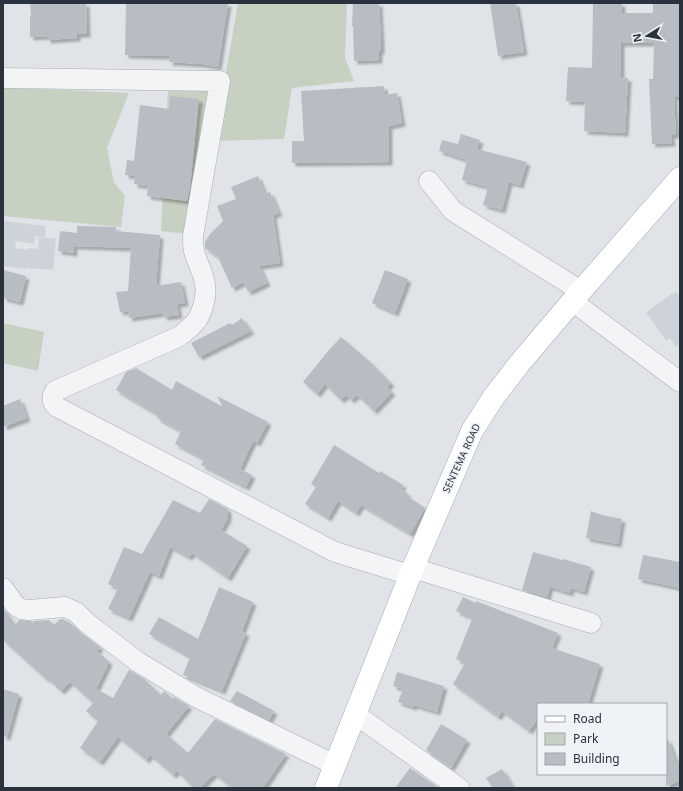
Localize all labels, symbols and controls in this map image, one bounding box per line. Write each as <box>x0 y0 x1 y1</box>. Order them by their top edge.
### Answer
north arrow <box>627 16 667 56</box>
text: N <box>628 32 645 44</box>
street label: SENTEMA ROAD <box>439 421 483 495</box>
legend <box>537 703 667 775</box>
text: Road <box>573 710 602 727</box>
text: Park <box>573 730 599 747</box>
text: Building <box>573 750 620 767</box>

